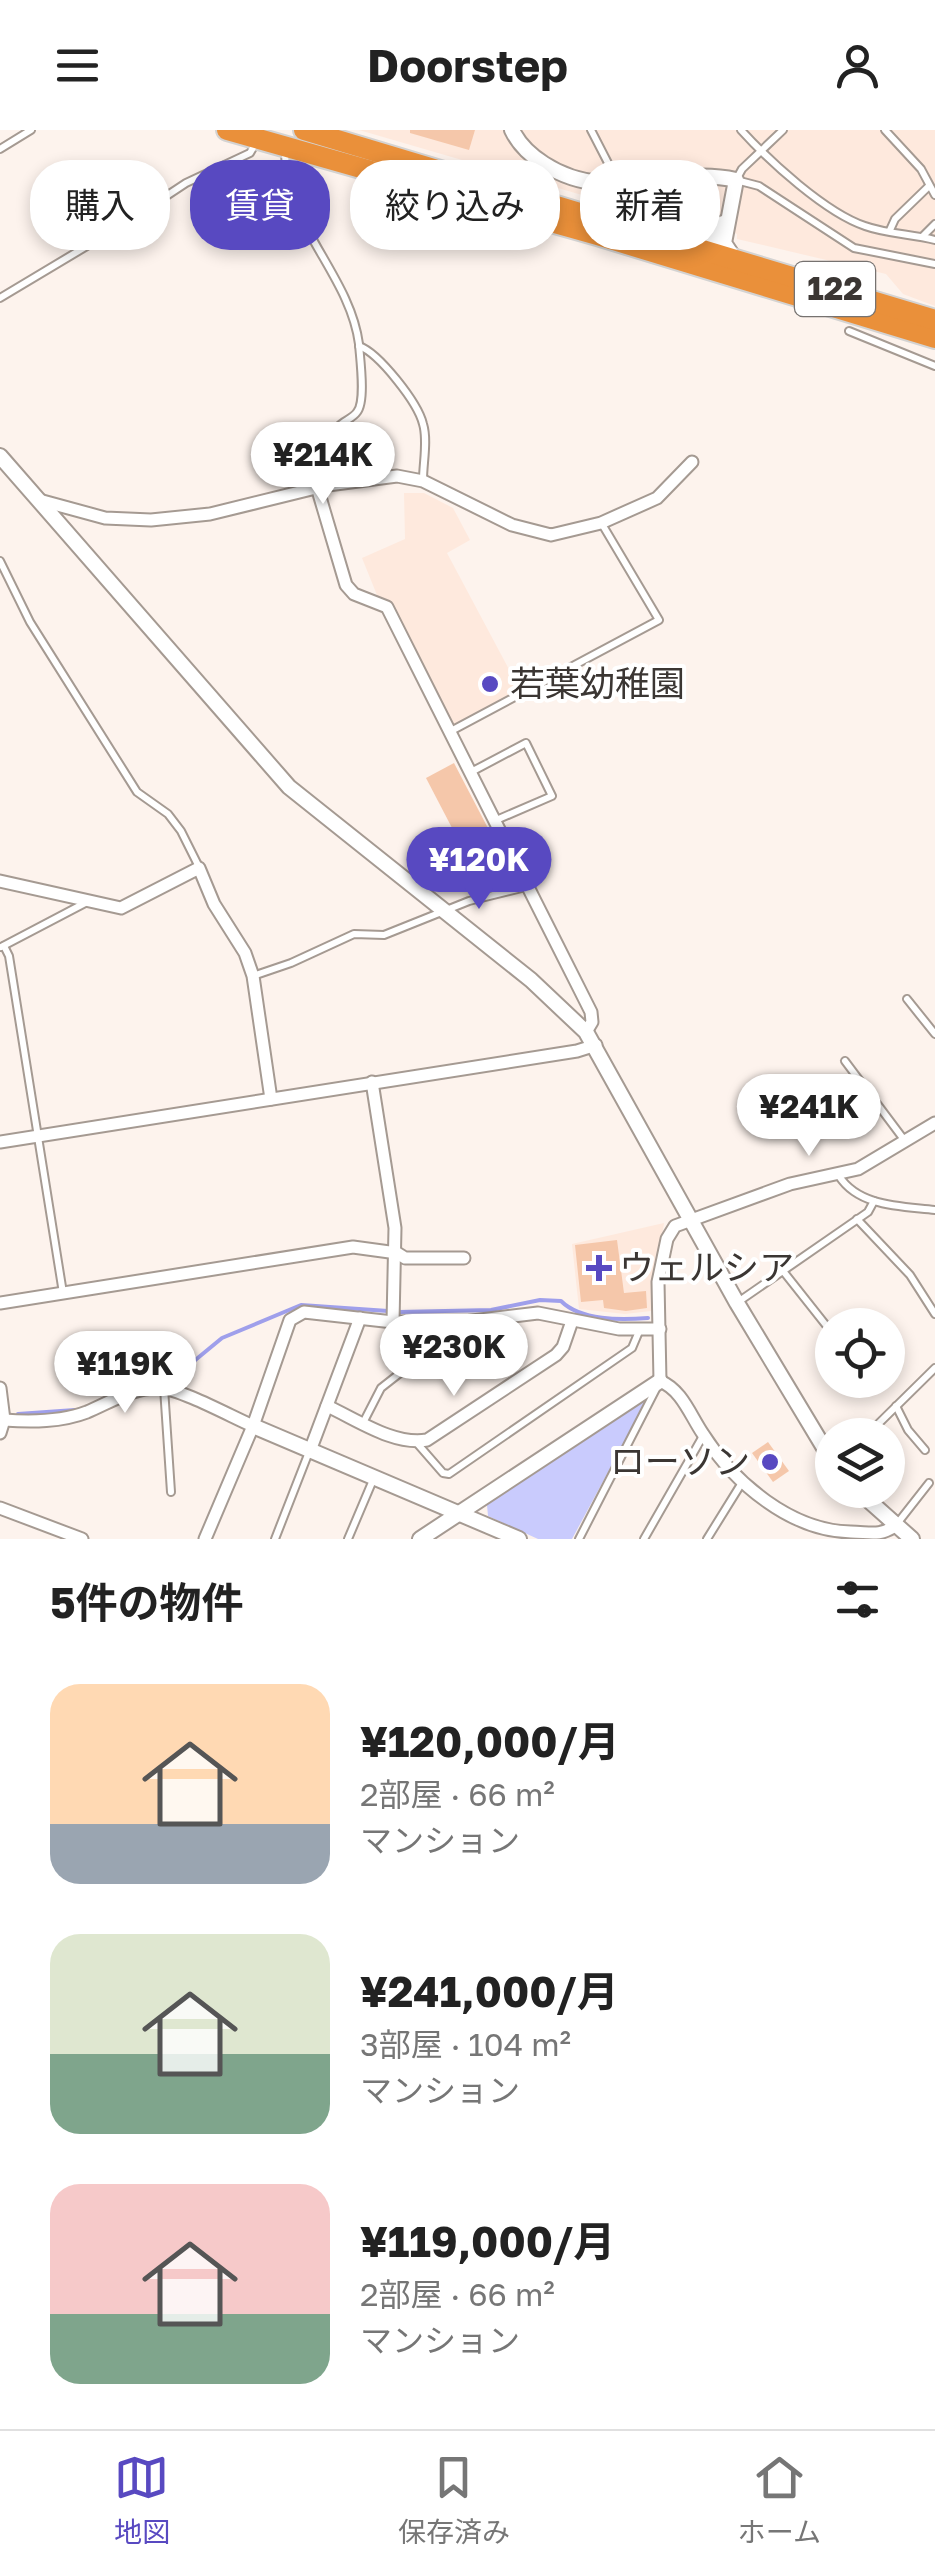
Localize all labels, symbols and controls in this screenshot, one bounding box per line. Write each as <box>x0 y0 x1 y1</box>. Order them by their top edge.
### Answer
icon: menu <box>50 38 105 93</box>
text: Doorstep <box>367 38 568 92</box>
icon: person <box>830 38 885 93</box>
chip: 購入 <box>30 160 170 250</box>
chip: 賃貸 <box>190 160 330 250</box>
chip: 絞り込み <box>350 160 560 250</box>
chip: 新着 <box>580 160 720 250</box>
road number: 122 <box>795 262 875 316</box>
pin: ¥214K <box>253 422 393 507</box>
text: ¥214K <box>273 435 373 473</box>
place label: 若葉幼稚園 <box>510 662 685 704</box>
marker: 若葉幼稚園 <box>479 673 501 695</box>
pin: ¥120K <box>409 827 549 912</box>
text: ¥120K <box>428 840 530 878</box>
pin: ¥241K <box>739 1074 879 1159</box>
text: ¥241K <box>759 1087 859 1125</box>
place label: ウェルシア <box>619 1246 794 1288</box>
marker: ウェルシア <box>588 1257 610 1279</box>
map controls <box>815 1308 905 1508</box>
button: locate <box>815 1308 905 1398</box>
pin: ¥230K <box>384 1314 524 1399</box>
text: ¥230K <box>402 1327 506 1365</box>
pin: ¥119K <box>55 1331 195 1416</box>
text: ¥119K <box>76 1344 174 1382</box>
button: layers <box>815 1418 905 1508</box>
place label: ローソン <box>610 1440 750 1482</box>
marker: ローソン <box>759 1451 781 1473</box>
icon: filters <box>830 1572 885 1627</box>
text: 5件の物件 <box>50 1577 244 1627</box>
text: ¥120,000/月 <box>360 1716 620 1766</box>
icon: home <box>130 1724 250 1844</box>
text: 2部屋 · 66 m² <box>360 1775 555 1813</box>
text: マンション <box>360 1821 520 1859</box>
text: ¥241,000/月 <box>360 1966 619 2016</box>
icon: home <box>130 1974 250 2094</box>
text: 3部屋 · 104 m² <box>360 2025 571 2063</box>
text: マンション <box>360 2071 520 2109</box>
text: ¥119,000/月 <box>360 2216 615 2266</box>
icon: home <box>130 2224 250 2344</box>
text: 2部屋 · 66 m² <box>360 2275 555 2313</box>
text: マンション <box>360 2321 520 2359</box>
tab: 地図 <box>114 2450 170 2550</box>
tab: 保存済み <box>398 2450 510 2550</box>
tab: ホーム <box>738 2450 821 2550</box>

